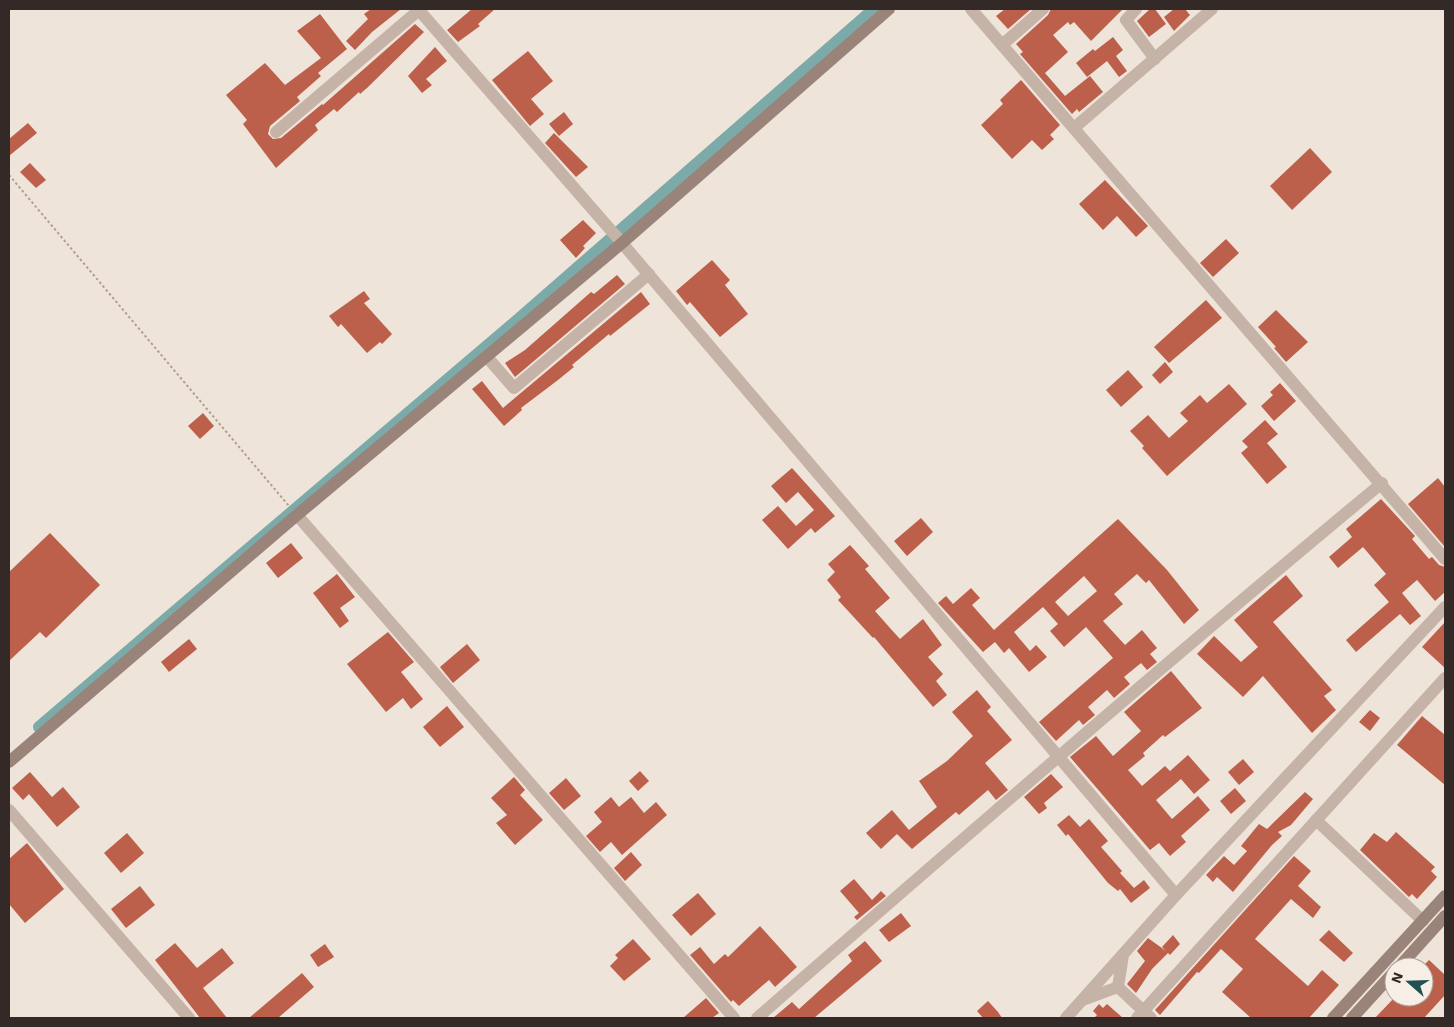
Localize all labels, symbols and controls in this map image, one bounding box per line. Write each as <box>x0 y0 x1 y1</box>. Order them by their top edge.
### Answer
north arrow <box>1384 957 1434 1007</box>
text: N <box>1387 970 1406 985</box>

